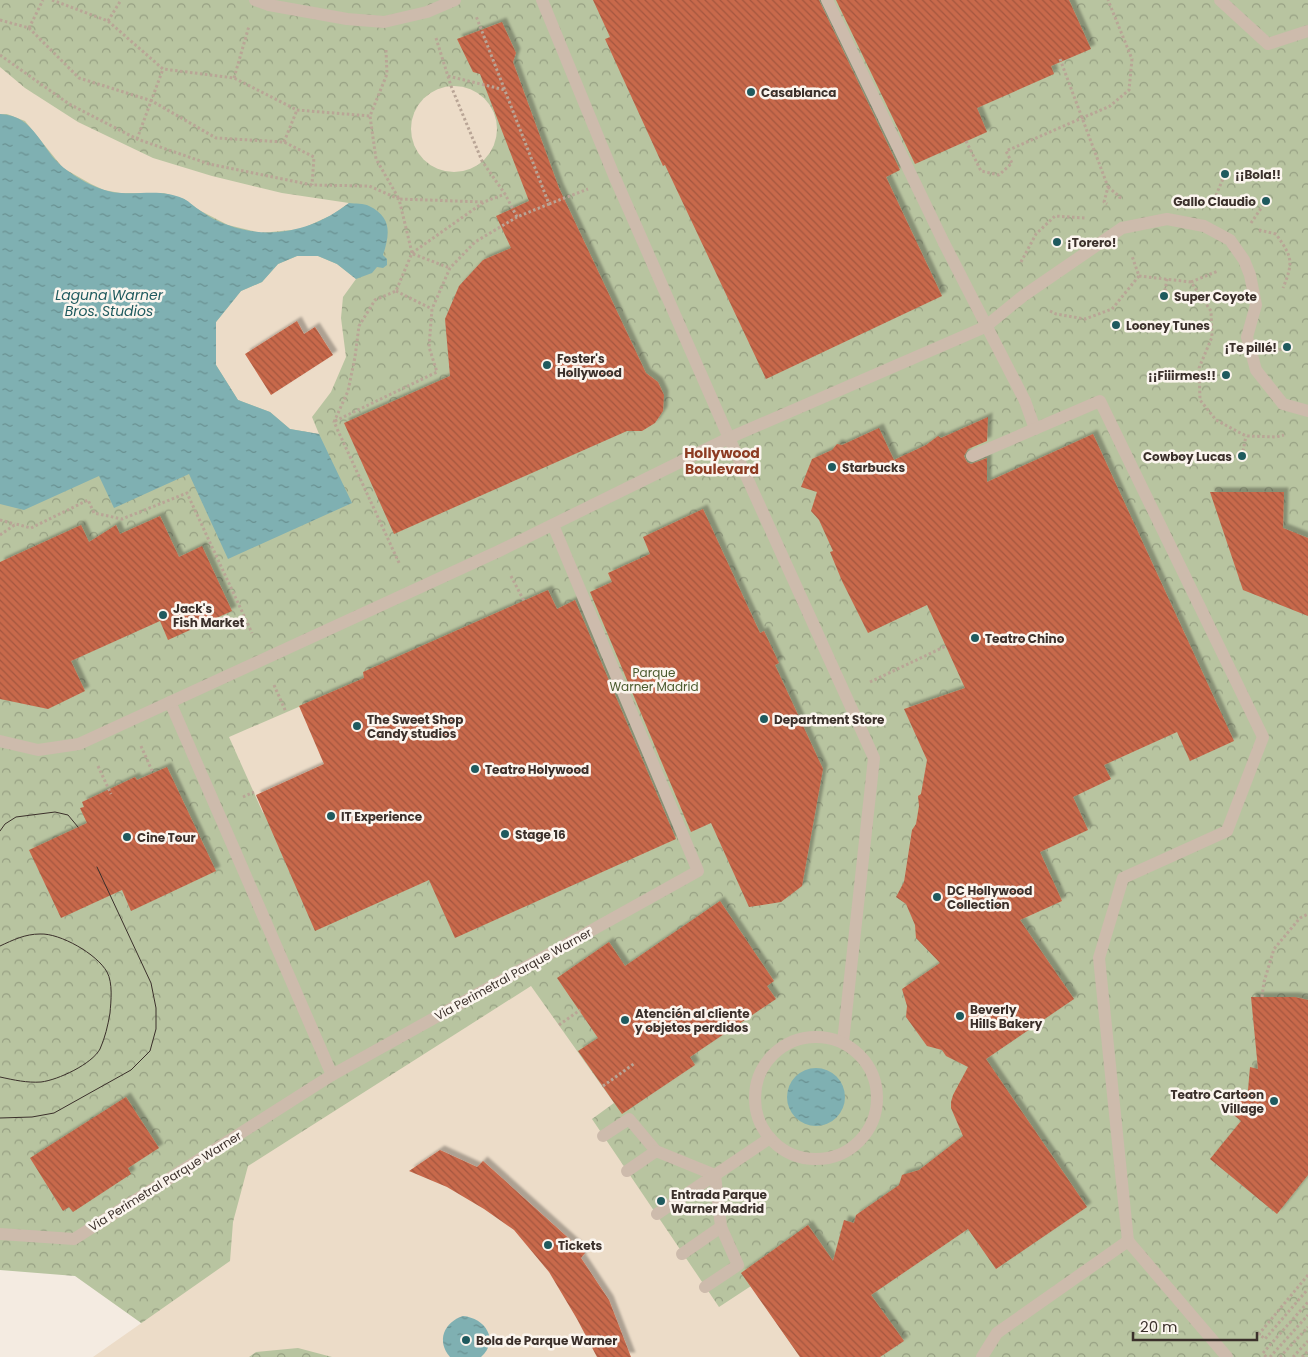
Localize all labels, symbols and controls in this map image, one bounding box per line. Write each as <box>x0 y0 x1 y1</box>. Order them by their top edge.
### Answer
place label: Casablanca <box>761 84 836 101</box>
marker: Casablanca <box>745 86 757 98</box>
place label: ¡¡Bola!! <box>1235 166 1281 183</box>
marker: ¡¡Bola!! <box>1219 168 1231 180</box>
place label: Gallo Claudio <box>1173 193 1256 210</box>
marker: Gallo Claudio <box>1260 195 1272 207</box>
place label: ¡Torero! <box>1067 234 1116 251</box>
marker: ¡Torero! <box>1051 236 1063 248</box>
water label: Laguna Warner Bros. Studios <box>55 285 164 321</box>
place label: Super Coyote <box>1174 288 1258 305</box>
marker: Super Coyote <box>1158 290 1170 302</box>
place label: Looney Tunes <box>1126 317 1210 334</box>
marker: Looney Tunes <box>1110 319 1122 331</box>
place label: ¡Te pillé! <box>1224 339 1277 356</box>
marker: ¡Te pillé! <box>1281 341 1293 353</box>
place label: Foster's Hollywood <box>557 350 622 381</box>
marker: Foster's Hollywood <box>541 359 553 371</box>
place label: ¡¡Fiiirmes!! <box>1148 367 1216 384</box>
marker: ¡¡Fiiirmes!! <box>1220 369 1232 381</box>
district label: Hollywood Boulevard <box>684 443 760 479</box>
place label: Cowboy Lucas <box>1143 448 1232 465</box>
marker: Cowboy Lucas <box>1236 450 1248 462</box>
place label: Starbucks <box>842 459 905 476</box>
marker: Starbucks <box>826 461 838 473</box>
place label: Jack's Fish Market <box>173 600 245 631</box>
marker: Jack's Fish Market <box>157 609 169 621</box>
place label: Teatro Chino <box>985 630 1065 647</box>
marker: Teatro Chino <box>969 632 981 644</box>
park label: Parque Warner Madrid <box>609 664 699 695</box>
place label: The Sweet Shop Candy studios <box>367 711 463 742</box>
place label: Department Store <box>774 711 885 728</box>
marker: Department Store <box>758 713 770 725</box>
marker: The Sweet Shop Candy studios <box>351 720 363 732</box>
place label: Teatro Holywood <box>485 761 589 778</box>
marker: Teatro Holywood <box>469 763 481 775</box>
place label: IT Experience <box>341 808 423 825</box>
marker: IT Experience <box>325 810 337 822</box>
place label: Stage 16 <box>515 826 566 843</box>
marker: Stage 16 <box>499 828 511 840</box>
place label: Cine Tour <box>137 829 196 846</box>
marker: Cine Tour <box>121 831 133 843</box>
place label: DC Hollywood Collection <box>947 882 1032 913</box>
marker: DC Hollywood Collection <box>931 891 943 903</box>
street label: Via Perimetral Parque Warner <box>431 923 595 1024</box>
place label: Beverly Hills Bakery <box>970 1001 1043 1032</box>
place label: Atención al cliente y objetos perdidos <box>634 1005 750 1036</box>
marker: Beverly Hills Bakery <box>954 1010 966 1022</box>
marker: Atención al cliente y objetos perdidos <box>619 1014 631 1026</box>
place label: Teatro Cartoon Village <box>1170 1086 1265 1117</box>
marker: Teatro Cartoon Village <box>1268 1095 1280 1107</box>
street label: Via Perimetral Parque Warner <box>85 1127 245 1235</box>
place label: Entrada Parque Warner Madrid <box>671 1186 768 1217</box>
marker: Entrada Parque Warner Madrid <box>655 1195 667 1207</box>
place label: Tickets <box>558 1237 603 1254</box>
marker: Tickets <box>542 1239 554 1251</box>
scale bar <box>1133 1310 1257 1342</box>
text: 20 m <box>1140 1316 1178 1337</box>
place label: Bola de Parque Warner <box>476 1332 617 1349</box>
marker: Bola de Parque Warner <box>460 1334 472 1346</box>

